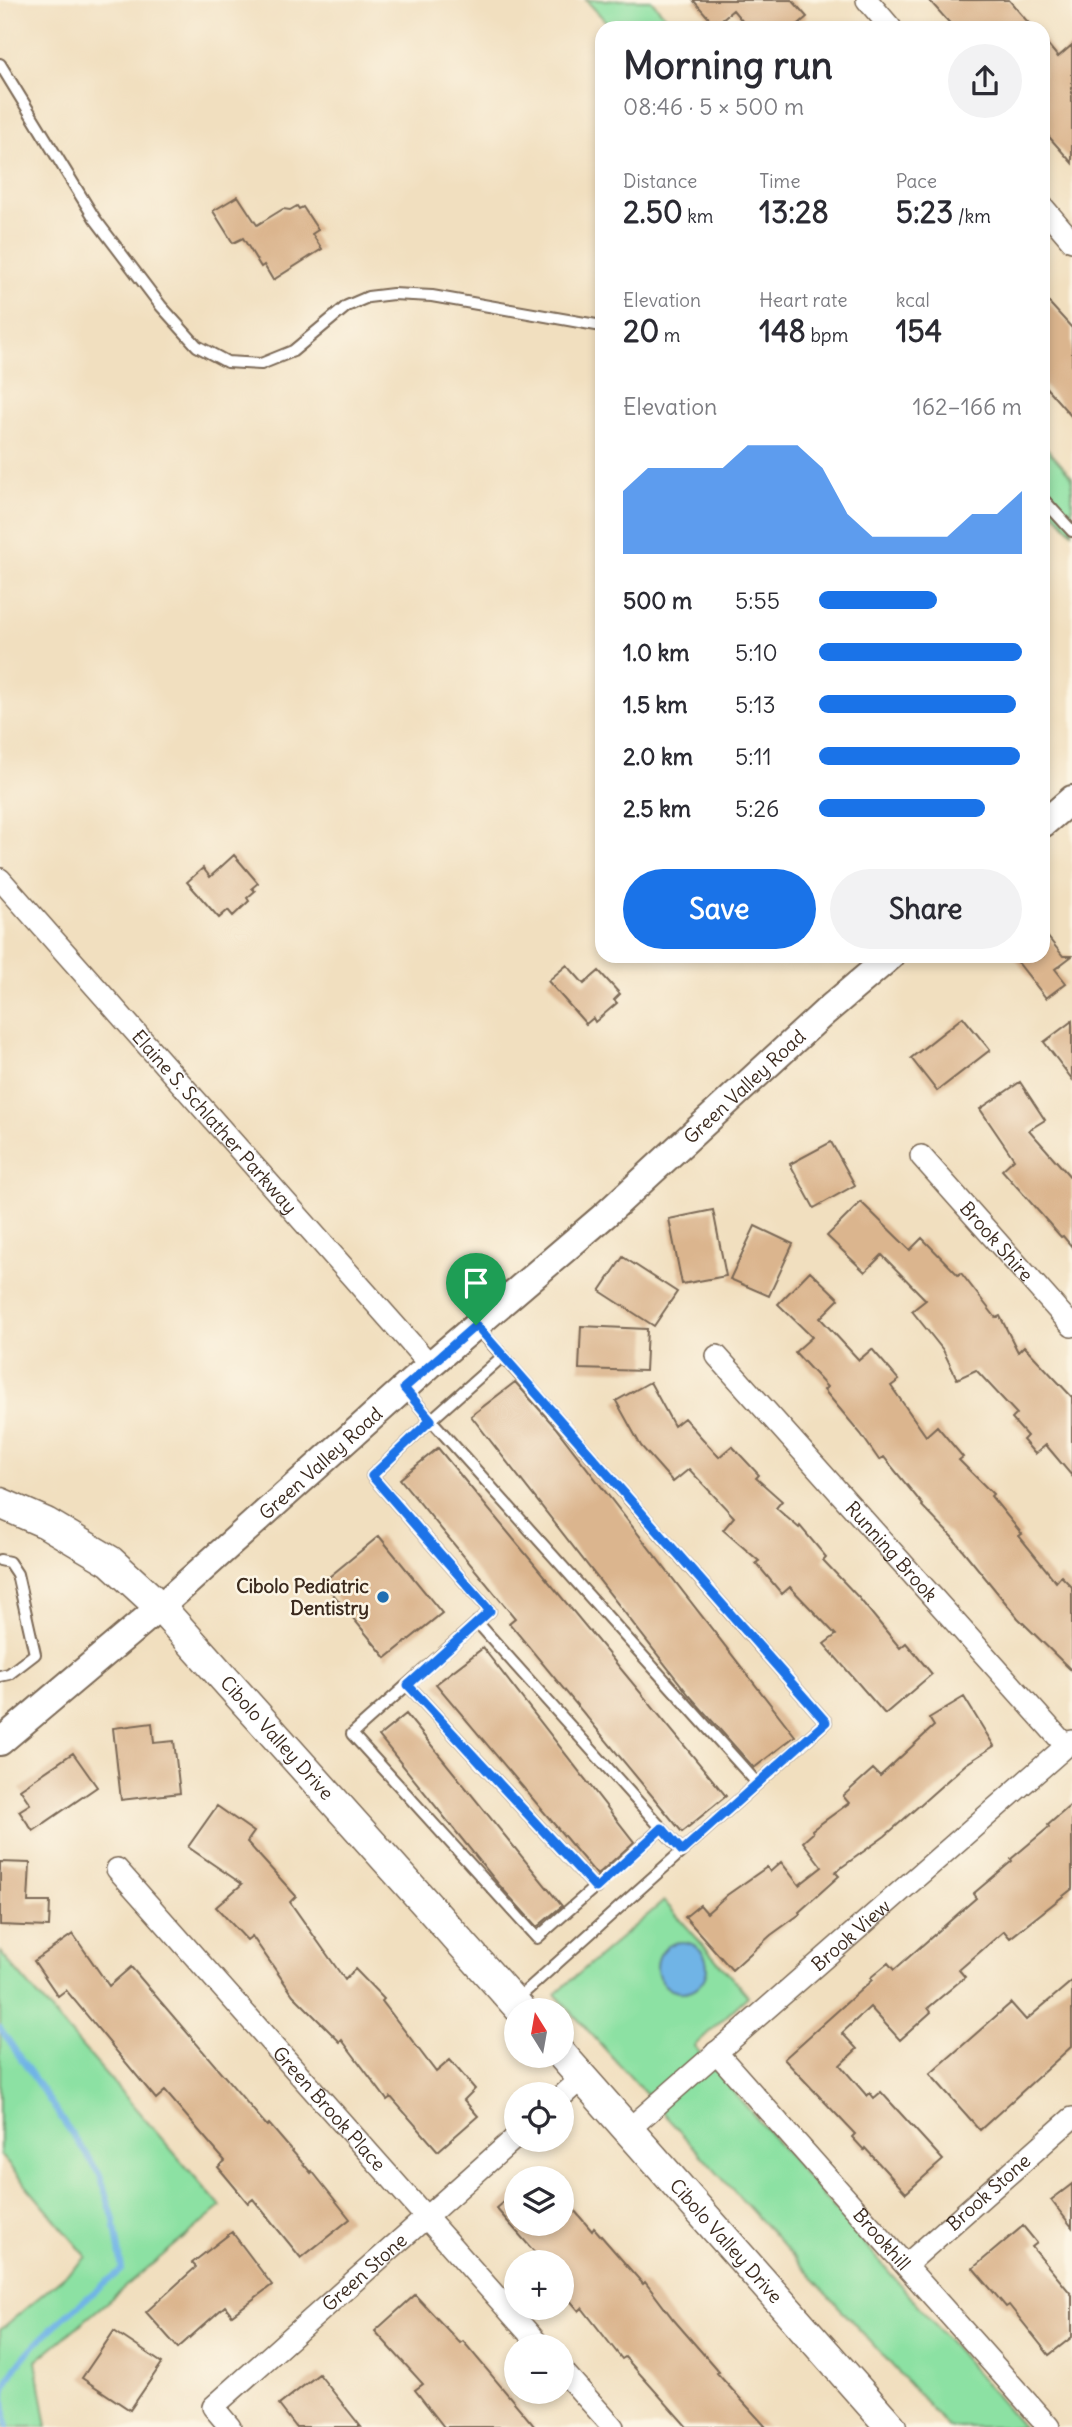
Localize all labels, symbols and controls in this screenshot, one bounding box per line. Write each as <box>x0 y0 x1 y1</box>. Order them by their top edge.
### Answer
text: Morning run <box>623 42 833 89</box>
button: share <box>948 44 1022 118</box>
text: 08:46 · 5 × 500 m <box>623 92 804 121</box>
text: Distance <box>623 169 697 193</box>
text: Time <box>759 169 800 193</box>
text: Pace <box>896 169 937 193</box>
text: 2.50 <box>623 193 683 231</box>
text: 13:28 <box>759 193 829 231</box>
text: 5:23 <box>896 193 953 231</box>
text: km <box>683 204 714 228</box>
text: /km <box>953 204 991 228</box>
text: Elevation <box>623 288 701 312</box>
text: Heart rate <box>759 288 847 312</box>
text: kcal <box>896 288 930 312</box>
text: 20 <box>623 312 659 350</box>
text: 148 <box>759 312 806 350</box>
text: 154 <box>896 312 942 350</box>
text: m <box>659 323 680 347</box>
text: bpm <box>806 323 848 347</box>
text: Elevation <box>623 392 717 421</box>
text: 162–166 m <box>913 392 1022 421</box>
text: 500 m <box>623 586 692 615</box>
text: 5:55 <box>735 586 780 615</box>
text: 1.0 km <box>623 638 689 667</box>
text: 5:10 <box>735 638 778 667</box>
text: 1.5 km <box>623 690 688 719</box>
text: 5:13 <box>735 690 776 719</box>
text: 2.0 km <box>623 742 693 771</box>
text: 5:11 <box>735 742 772 771</box>
text: 2.5 km <box>623 794 691 823</box>
text: 5:26 <box>735 794 779 823</box>
button: Save <box>623 869 816 949</box>
button: Share <box>830 869 1022 949</box>
street label: Green Valley Road <box>678 1024 810 1149</box>
street label: Elaine S. Schlather Parkway <box>127 1025 302 1219</box>
street label: Brook Shire <box>955 1196 1039 1286</box>
pin <box>446 1253 506 1325</box>
icon: arrive <box>457 1264 495 1302</box>
street label: Green Valley Road <box>254 1402 387 1525</box>
street label: Running Brook <box>841 1496 943 1607</box>
place label: Cibolo Pediatric Dentistry <box>236 1574 369 1620</box>
marker: Cibolo Pediatric Dentistry <box>375 1589 391 1605</box>
street label: Cibolo Valley Drive <box>215 1671 339 1805</box>
street label: Brook View <box>806 1894 895 1976</box>
north arrow <box>504 1998 574 2068</box>
map controls <box>504 1998 574 2404</box>
street label: Green Brook Place <box>268 2041 391 2176</box>
button: locate <box>504 2082 574 2152</box>
street label: Brook Stone <box>941 2149 1035 2236</box>
button: layers <box>504 2166 574 2236</box>
street label: Cibolo Valley Drive <box>665 2173 788 2308</box>
street label: Brookhill <box>848 2203 916 2275</box>
street label: Green Stone <box>317 2228 412 2316</box>
button: + <box>504 2250 574 2320</box>
button: − <box>504 2334 574 2404</box>

